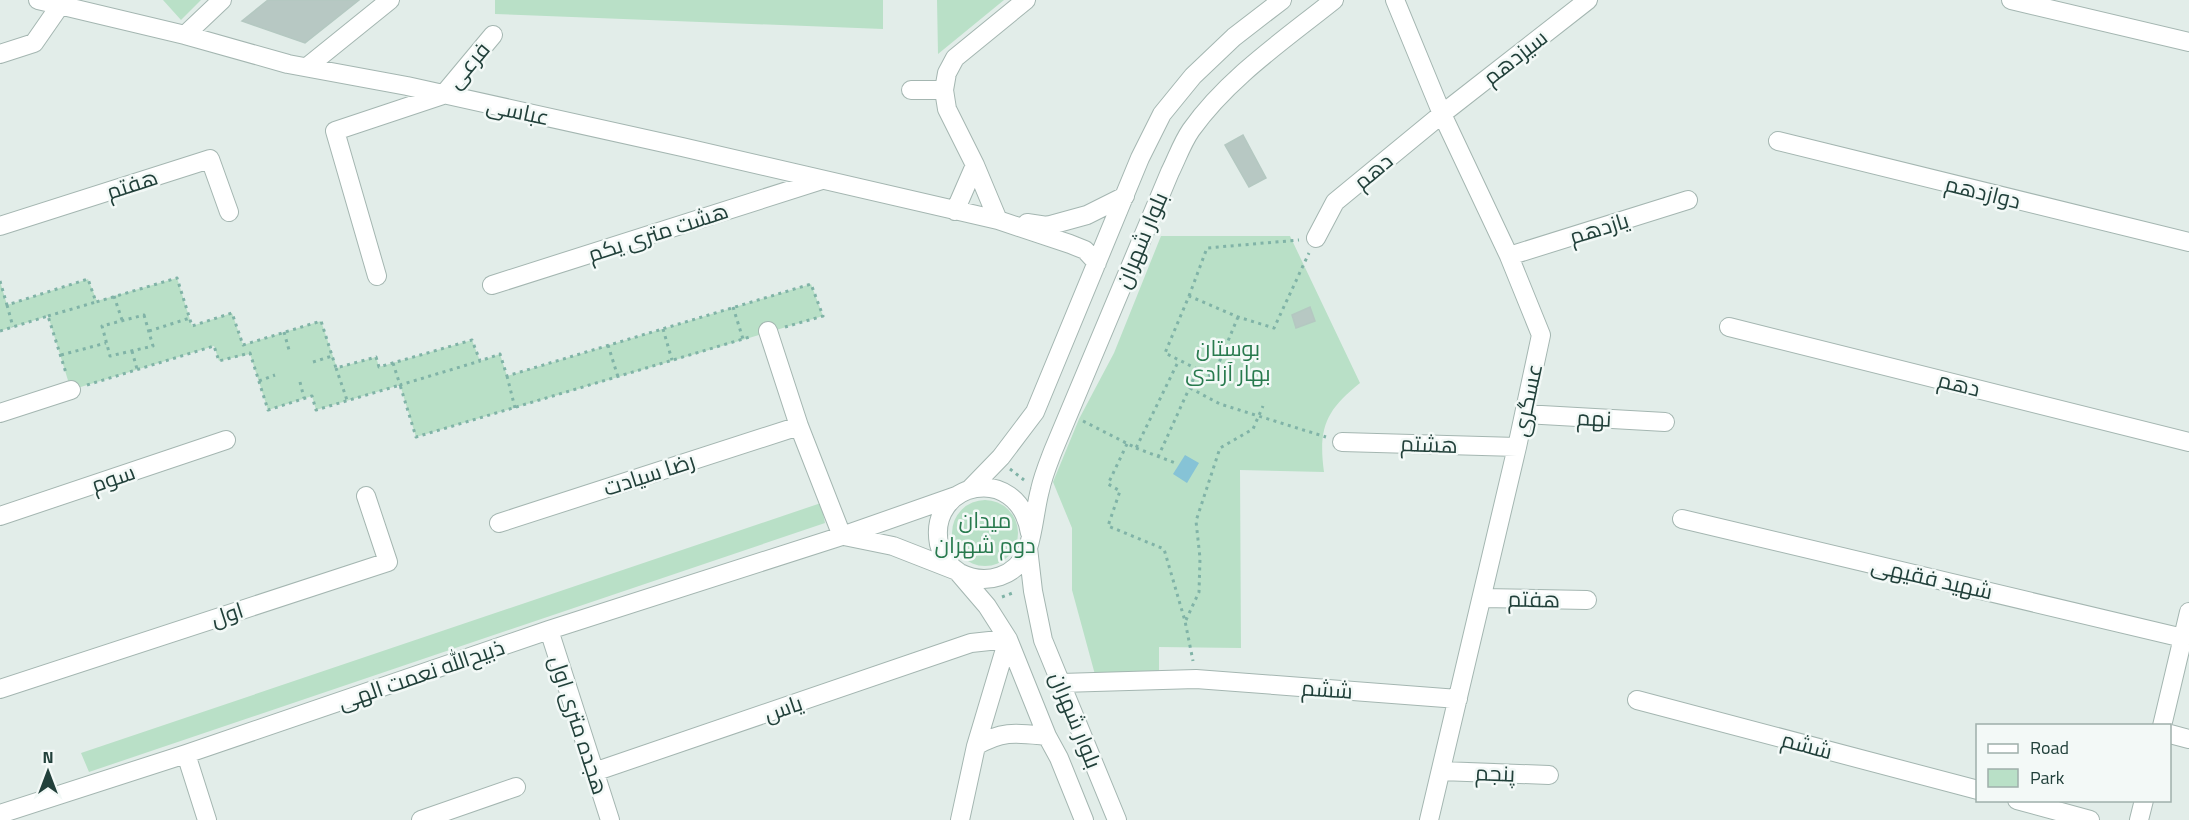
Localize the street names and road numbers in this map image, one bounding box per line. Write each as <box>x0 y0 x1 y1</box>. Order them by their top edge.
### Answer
street label: سیزدهم <box>1475 21 1555 93</box>
street label: فرعی <box>438 34 498 96</box>
street label: عباسی <box>483 88 553 134</box>
street label: دهم <box>1346 144 1400 198</box>
street label: هفتم <box>102 160 162 208</box>
street label: دوازدهم <box>1942 166 2024 218</box>
street label: بلوار شهران <box>1105 187 1177 293</box>
street label: هشت متری یکم <box>583 193 733 271</box>
street label: یازدهم <box>1565 203 1633 253</box>
street label: عسگری <box>1503 360 1551 440</box>
street label: دهم <box>1934 362 1984 406</box>
street label: نهم <box>1576 400 1612 436</box>
street label: هشتم <box>1400 426 1458 462</box>
street label: رضا سیادت <box>599 443 699 505</box>
street label: سوم <box>86 455 140 501</box>
street label: شهید فقیهی <box>1868 548 1996 608</box>
street label: هفتم <box>1507 582 1561 616</box>
street label: اول <box>206 593 248 635</box>
street label: ذبیح‌الله نعمت الهی <box>333 630 509 718</box>
street label: هجده متری اول <box>540 651 618 799</box>
street label: بلوار شهران <box>1041 666 1111 774</box>
street label: ششم <box>1300 670 1354 708</box>
street label: یاس <box>759 686 807 730</box>
street label: ششم <box>1778 722 1836 768</box>
street label: پنجم <box>1474 755 1516 791</box>

